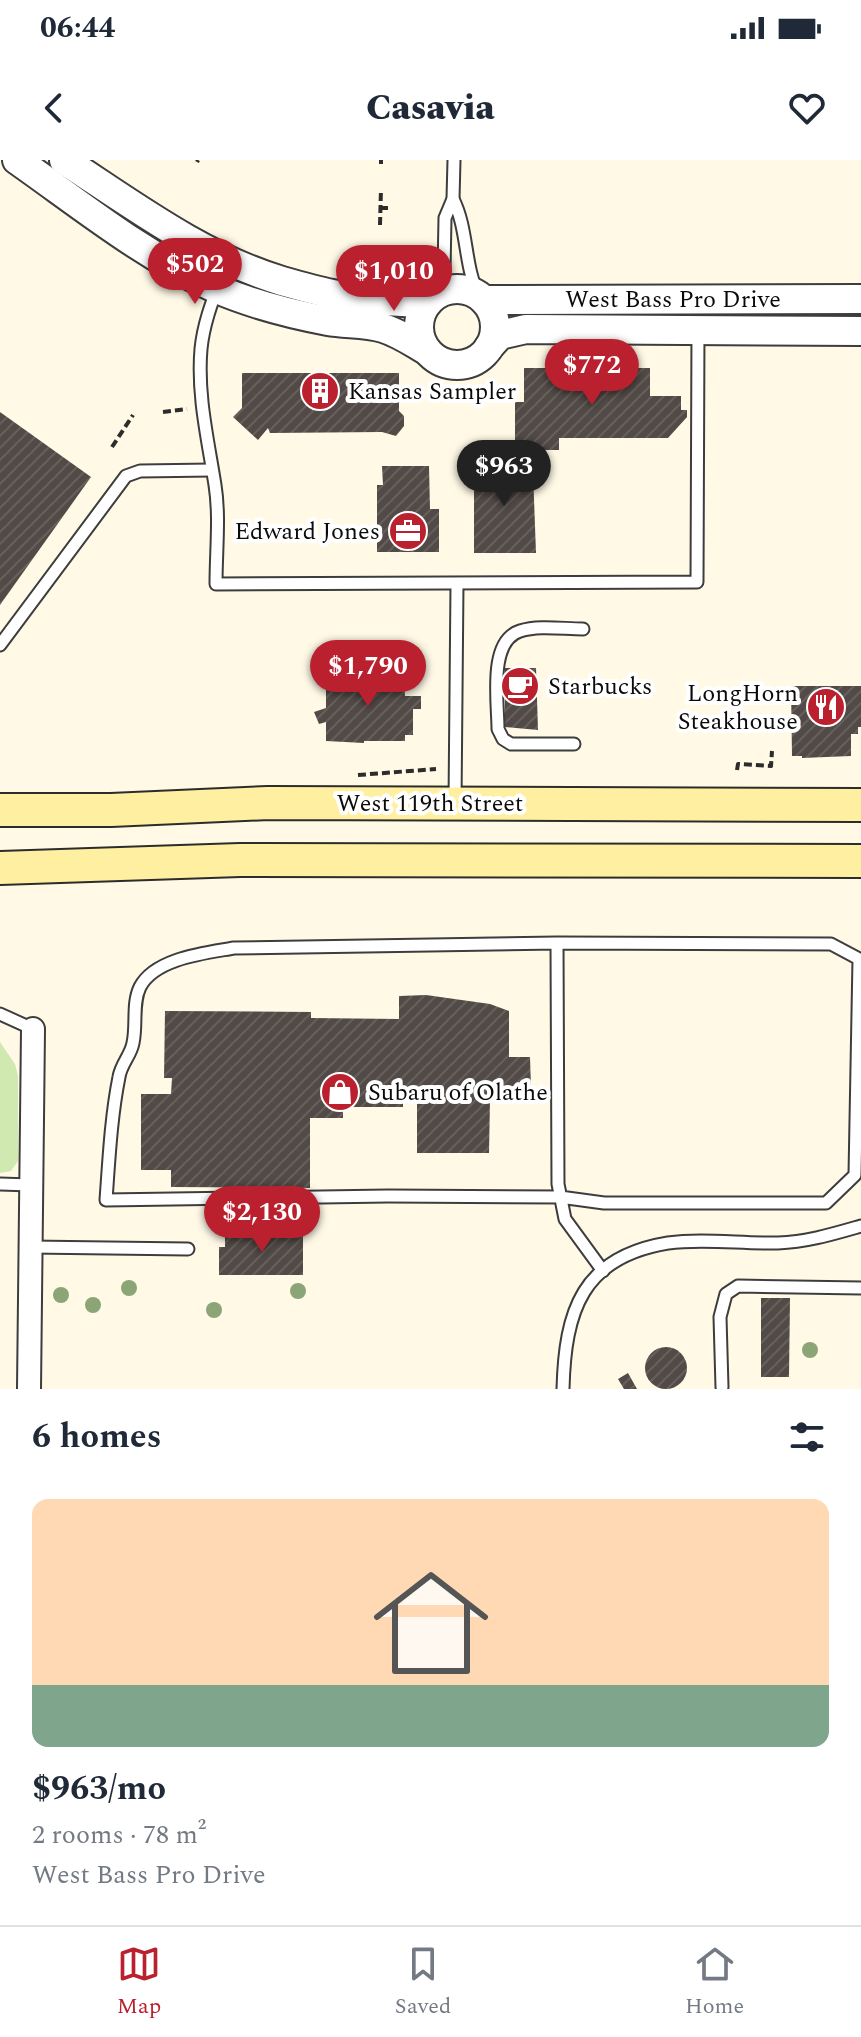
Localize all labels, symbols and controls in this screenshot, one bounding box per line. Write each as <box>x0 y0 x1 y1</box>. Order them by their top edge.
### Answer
text: 06:44 <box>40 5 115 51</box>
text: Casavia <box>366 81 495 136</box>
icon: back <box>32 86 76 130</box>
icon: heart <box>785 86 829 130</box>
pin: $502 <box>148 238 242 306</box>
text: $502 <box>166 244 224 284</box>
pin: $1,010 <box>329 245 459 313</box>
text: $1,010 <box>354 251 434 291</box>
street label: West Bass Pro Drive <box>565 282 781 318</box>
pin: $772 <box>545 339 639 407</box>
text: $772 <box>563 345 621 385</box>
building icon: Kansas Sampler <box>299 370 341 412</box>
place label: Kansas Sampler <box>348 374 516 410</box>
pin: $963 <box>457 440 551 508</box>
text: $963 <box>475 446 533 486</box>
office icon: Edward Jones <box>387 510 429 552</box>
place label: Edward Jones <box>234 514 380 550</box>
pin: $1,790 <box>303 640 433 708</box>
text: $1,790 <box>328 646 408 686</box>
cafe icon: Starbucks <box>499 665 541 707</box>
place label: Starbucks <box>548 669 652 705</box>
place label: LongHorn Steakhouse <box>678 676 798 740</box>
restaurant icon: LongHorn Steakhouse <box>805 686 847 728</box>
street label: West 119th Street <box>337 786 523 822</box>
shop icon: Subaru of Olathe <box>319 1071 361 1113</box>
place label: Subaru of Olathe <box>368 1075 548 1111</box>
pin: $2,130 <box>197 1186 327 1254</box>
text: $2,130 <box>222 1192 302 1232</box>
text: 6 homes <box>32 1411 162 1463</box>
icon: filters <box>785 1415 829 1459</box>
icon: home <box>359 1551 503 1695</box>
text: $963/mo <box>32 1763 166 1815</box>
text: 2 rooms · 78 m² <box>32 1815 206 1855</box>
text: West Bass Pro Drive <box>32 1855 266 1895</box>
tab: Map <box>117 1942 161 2023</box>
tab: Saved <box>395 1942 451 2023</box>
tab: Home <box>685 1942 744 2023</box>

